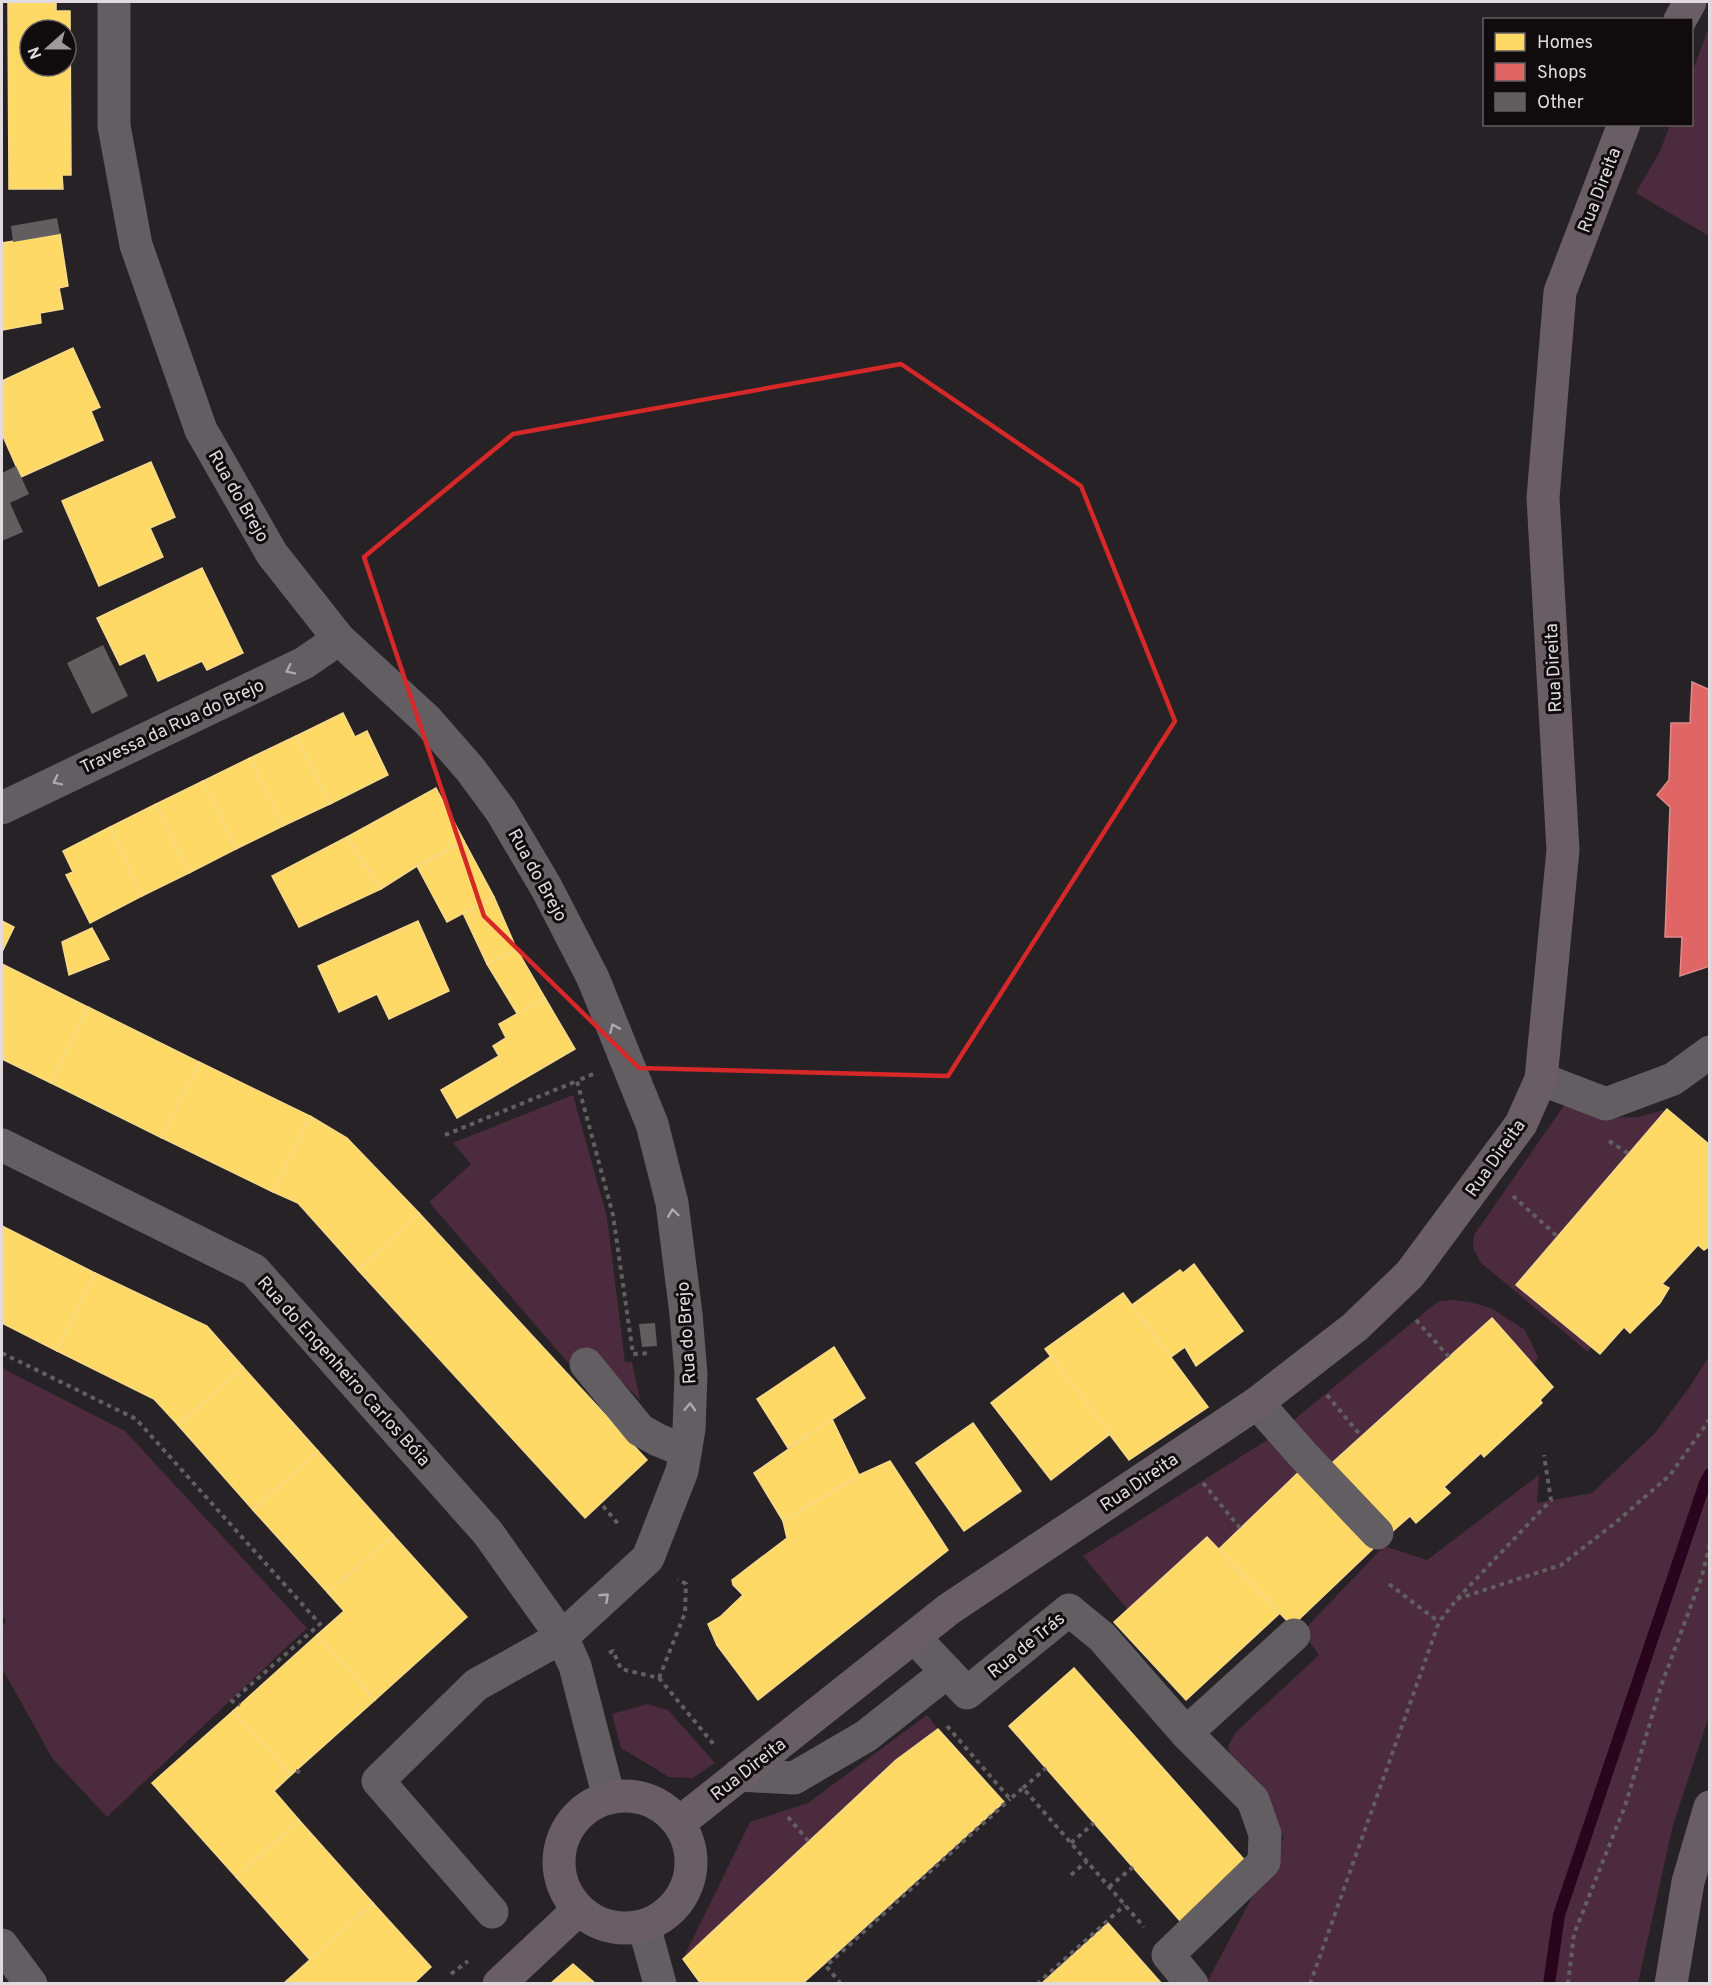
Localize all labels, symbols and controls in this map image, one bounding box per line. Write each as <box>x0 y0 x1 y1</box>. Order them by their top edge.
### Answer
north arrow <box>18 18 78 78</box>
legend <box>1483 18 1693 126</box>
text: Homes <box>1537 32 1593 55</box>
text: N <box>24 44 47 62</box>
text: Shops <box>1537 62 1587 85</box>
text: Other <box>1537 92 1584 115</box>
street label: Rua Direita <box>1574 145 1627 236</box>
street label: Rua do Brejo <box>202 447 273 547</box>
street label: Rua Direita <box>1541 623 1568 713</box>
one-way arrow <box>285 663 296 675</box>
street label: Travessa da Rua do Brejo <box>77 675 268 780</box>
one-way arrow <box>52 774 63 786</box>
street label: Rua do Brejo <box>502 825 572 926</box>
one-way arrow <box>609 1024 621 1035</box>
street label: Rua Direita <box>1461 1116 1531 1202</box>
one-way arrow <box>668 1209 680 1218</box>
street label: Rua do Engenheiro Carlos Bóia <box>251 1272 434 1472</box>
street label: Rua do Brejo <box>672 1281 703 1385</box>
one-way arrow <box>683 1403 696 1412</box>
street label: Rua Direita <box>1096 1449 1183 1518</box>
one-way arrow <box>598 1594 609 1605</box>
street label: Rua de Trás <box>984 1608 1070 1684</box>
street label: Rua Direita <box>707 1734 791 1807</box>

